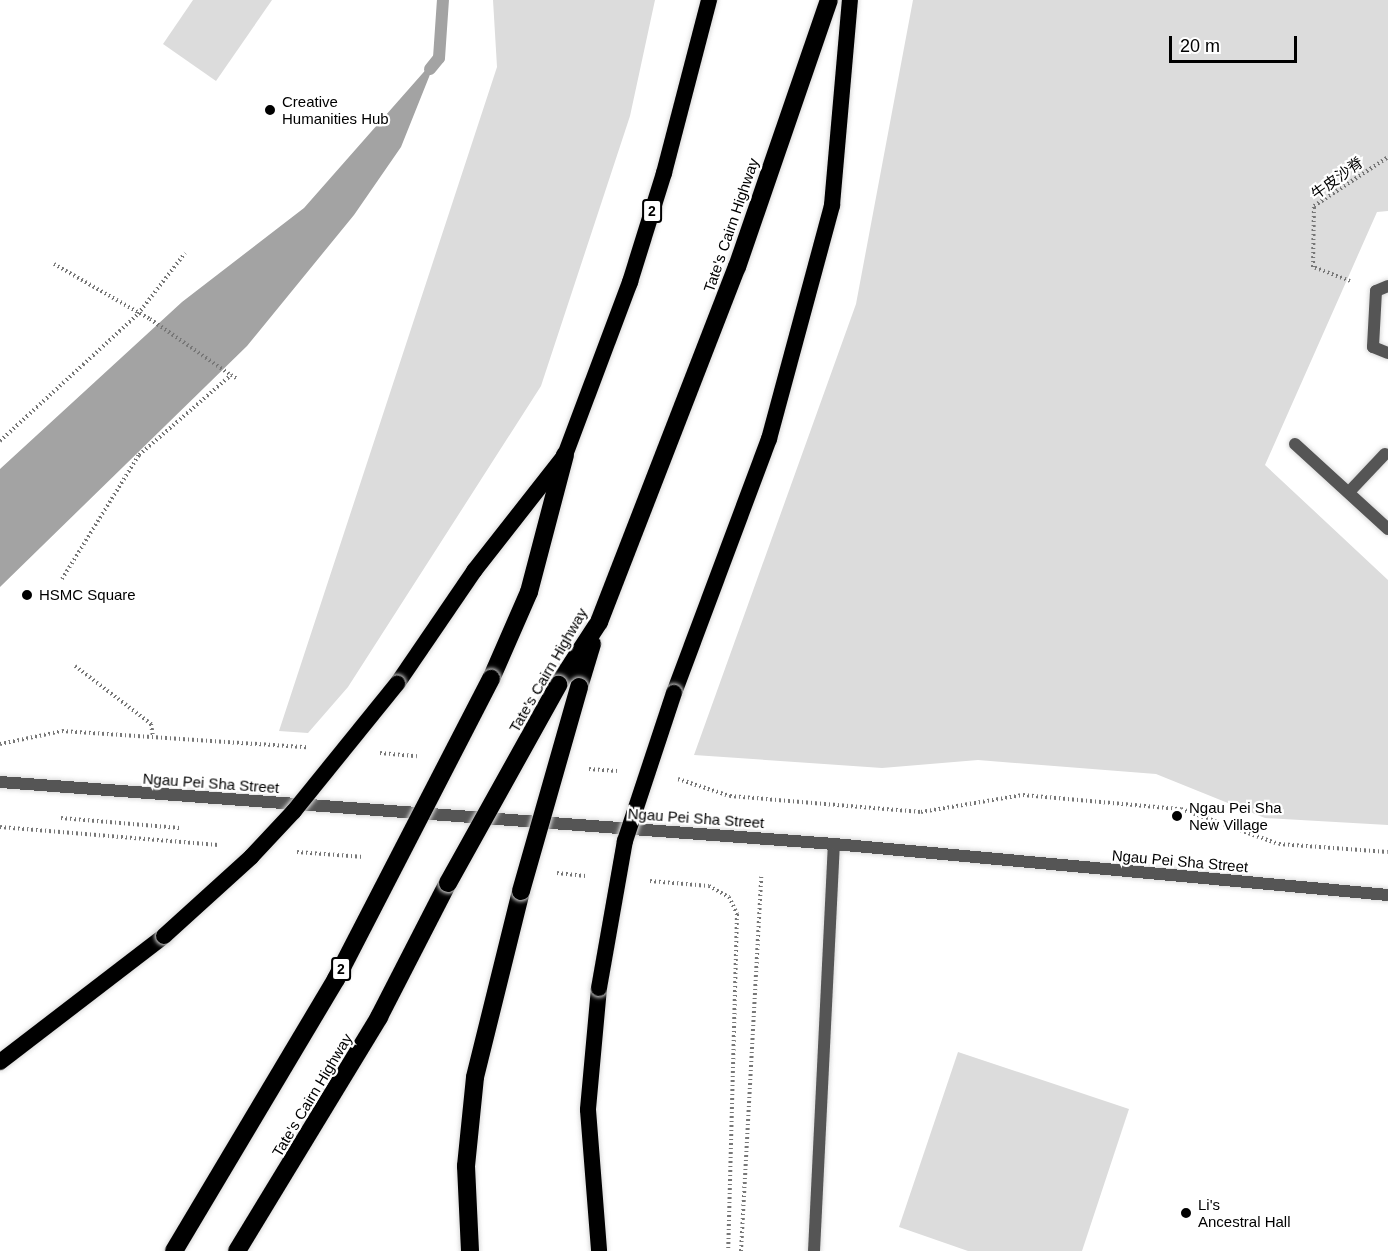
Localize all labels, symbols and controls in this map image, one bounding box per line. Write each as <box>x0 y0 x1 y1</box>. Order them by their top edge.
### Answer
scale bar <box>1172 24 1300 62</box>
text: 20 m <box>1180 36 1220 56</box>
place label: Creative Humanities Hub <box>282 92 389 127</box>
marker: Creative Humanities Hub <box>263 103 277 117</box>
street label: 牛皮沙脊 <box>1307 153 1367 203</box>
street label: Tate's Cairn Highway <box>700 156 762 294</box>
road number: 2 <box>642 200 662 222</box>
place label: HSMC Square <box>39 586 136 604</box>
marker: HSMC Square <box>20 588 34 602</box>
street label: Tate's Cairn Highway <box>505 605 591 735</box>
street label: Ngau Pei Sha Street <box>142 769 280 797</box>
place label: Ngau Pei Sha New Village <box>1189 798 1282 833</box>
street label: Ngau Pei Sha Street <box>627 804 765 832</box>
marker: Ngau Pei Sha New Village <box>1170 809 1184 823</box>
street label: Ngau Pei Sha Street <box>1111 846 1249 876</box>
road number: 2 <box>330 958 352 980</box>
street label: Tate's Cairn Highway <box>268 1030 356 1160</box>
place label: Li's Ancestral Hall <box>1198 1195 1291 1230</box>
marker: Li's Ancestral Hall <box>1179 1206 1193 1220</box>

